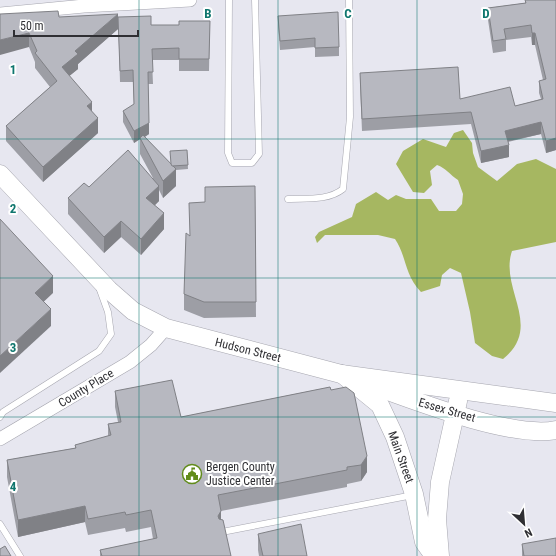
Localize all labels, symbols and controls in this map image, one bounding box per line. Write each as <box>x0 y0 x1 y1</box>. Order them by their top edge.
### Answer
text: B <box>204 6 212 21</box>
text: C <box>344 6 352 21</box>
text: D <box>482 6 490 21</box>
scale bar <box>14 12 138 38</box>
text: 50 m <box>20 19 44 33</box>
text: 1 <box>10 62 16 77</box>
text: 2 <box>10 201 17 216</box>
street label: Hudson Street <box>214 335 283 365</box>
text: 3 <box>10 340 16 355</box>
street label: County Place <box>56 366 117 410</box>
street label: Essex Street <box>417 395 478 425</box>
street label: Main Street <box>385 429 417 485</box>
place label: Bergen County Justice Center <box>206 460 275 488</box>
public building icon: Bergen County Justice Center <box>181 463 203 485</box>
text: 4 <box>10 479 17 494</box>
north arrow <box>504 504 544 544</box>
text: N <box>522 525 534 540</box>

